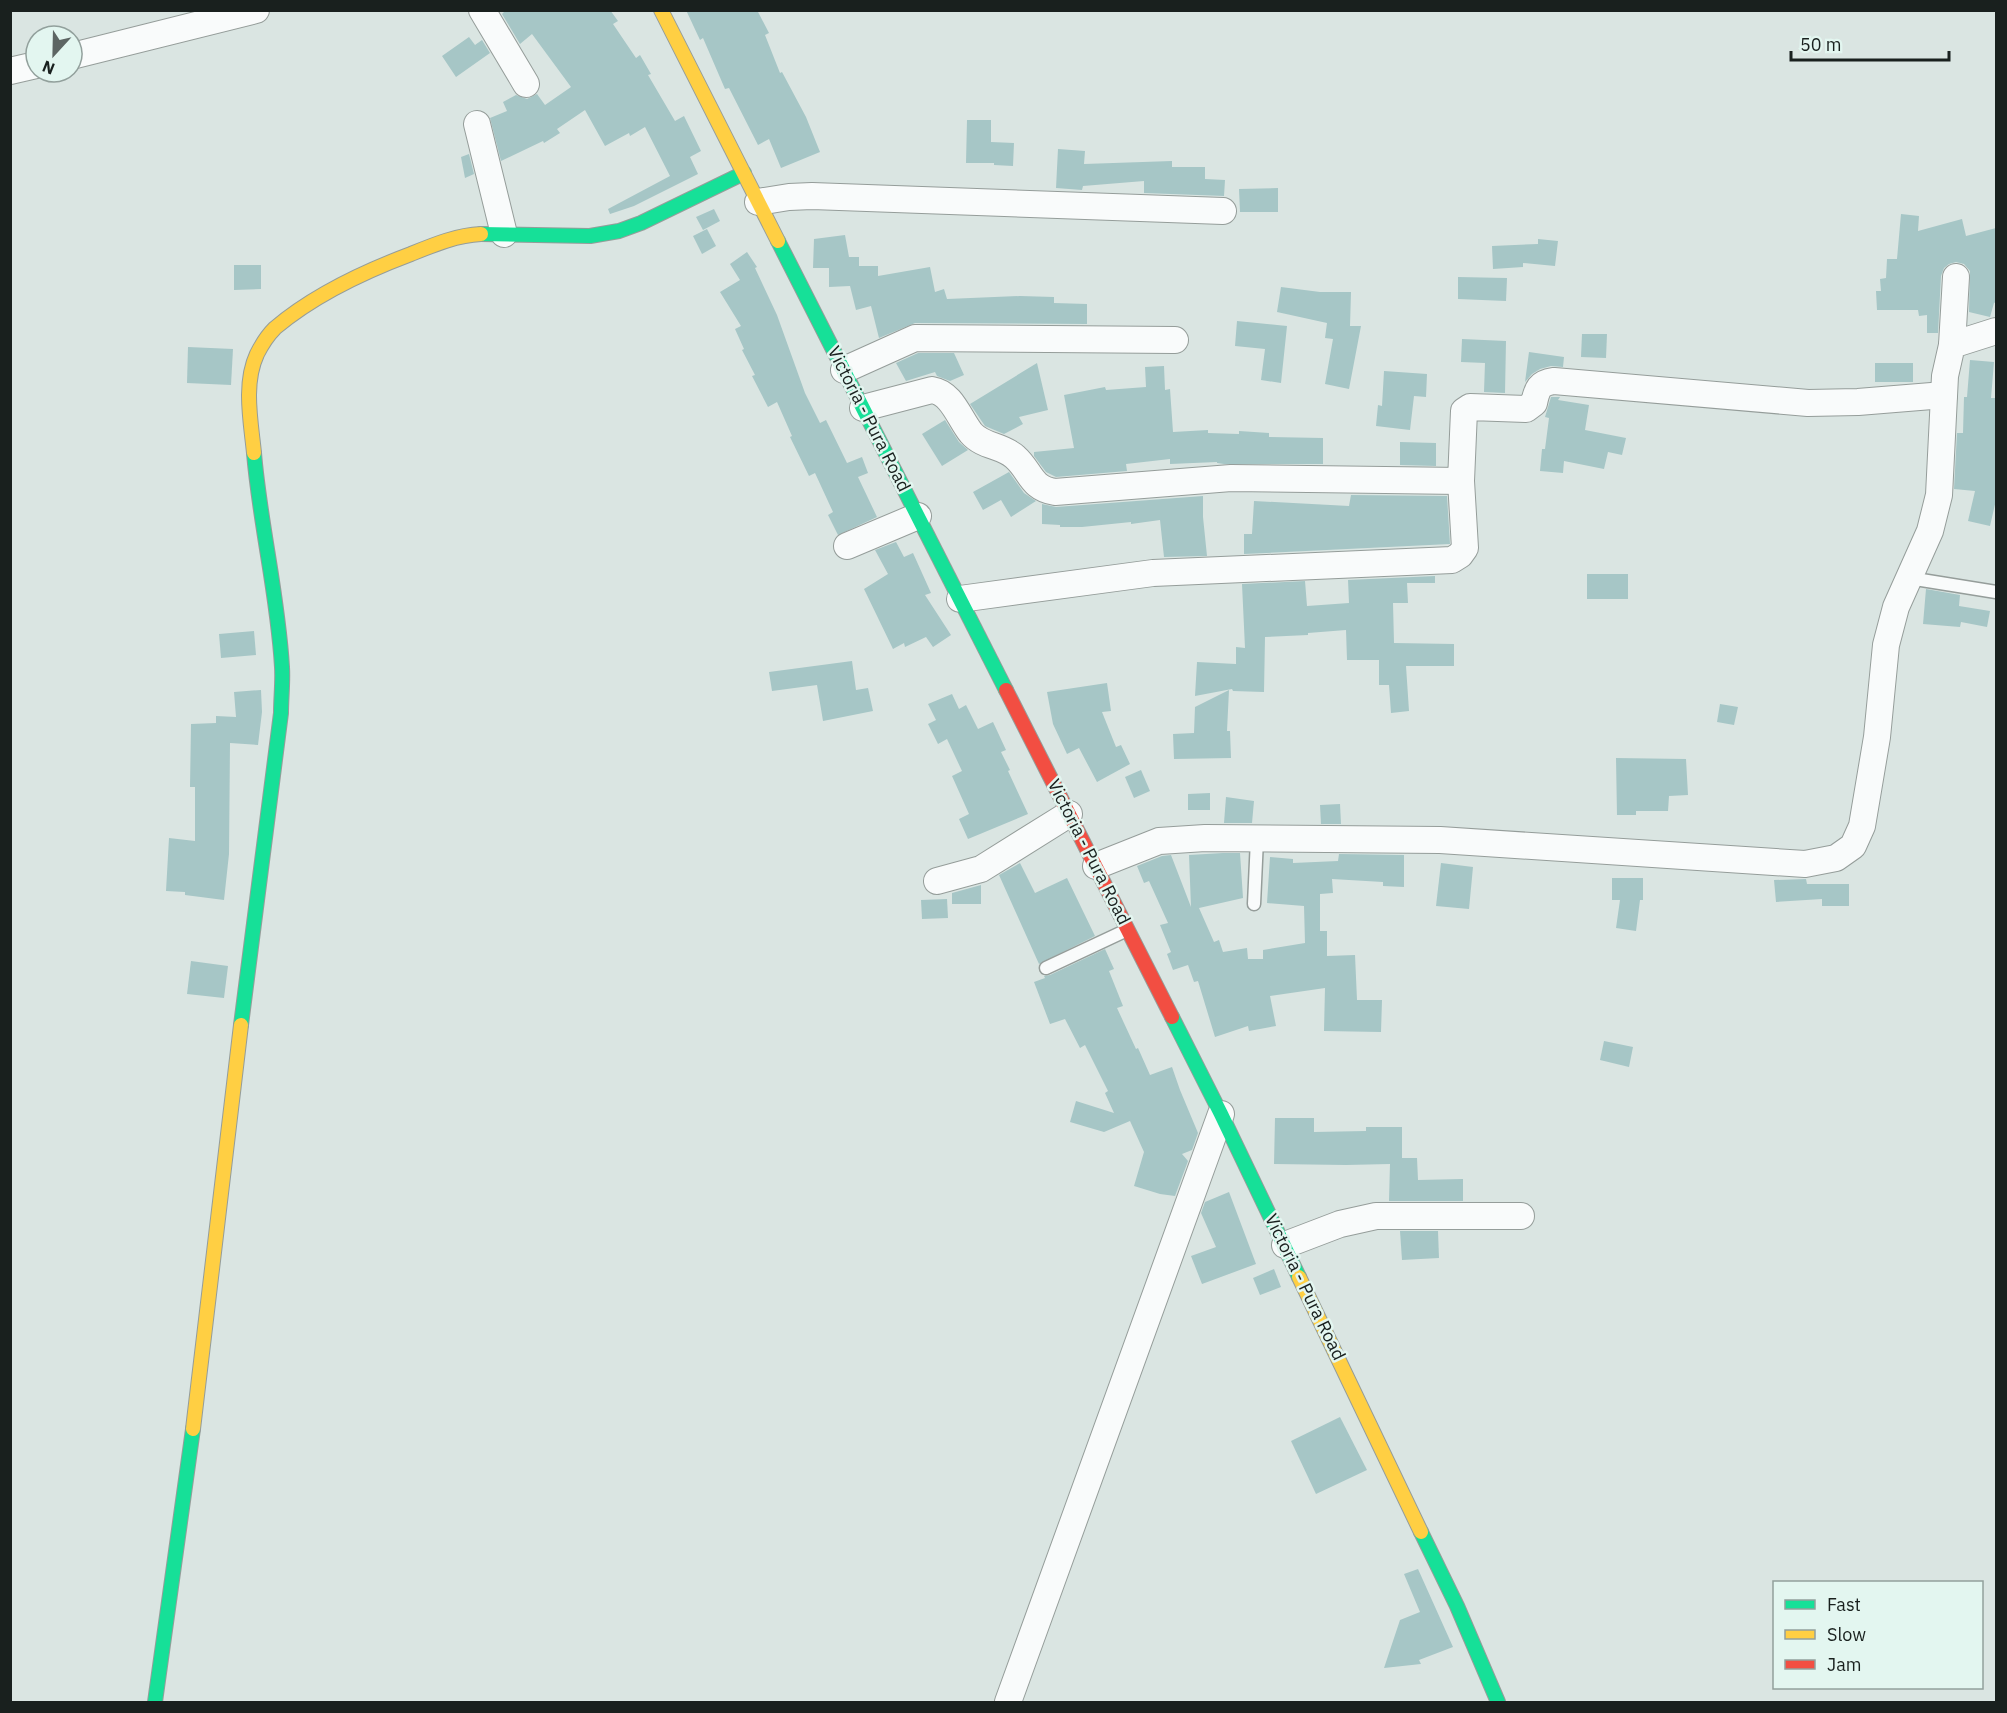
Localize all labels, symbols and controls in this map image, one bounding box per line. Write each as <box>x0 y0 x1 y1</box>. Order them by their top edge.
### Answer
north arrow <box>24 24 84 84</box>
scale bar <box>1791 24 1948 62</box>
text: 50 m <box>1800 33 1842 56</box>
text: N <box>39 56 58 79</box>
street label: Victoria - Pura Road <box>823 342 916 495</box>
street label: Victoria - Pura Road <box>1043 775 1136 928</box>
street label: Victoria - Pura Road <box>1260 1210 1351 1364</box>
legend <box>1773 1581 1983 1689</box>
text: Fast <box>1827 1593 1861 1616</box>
text: Slow <box>1827 1623 1866 1646</box>
text: Jam <box>1827 1653 1862 1676</box>

